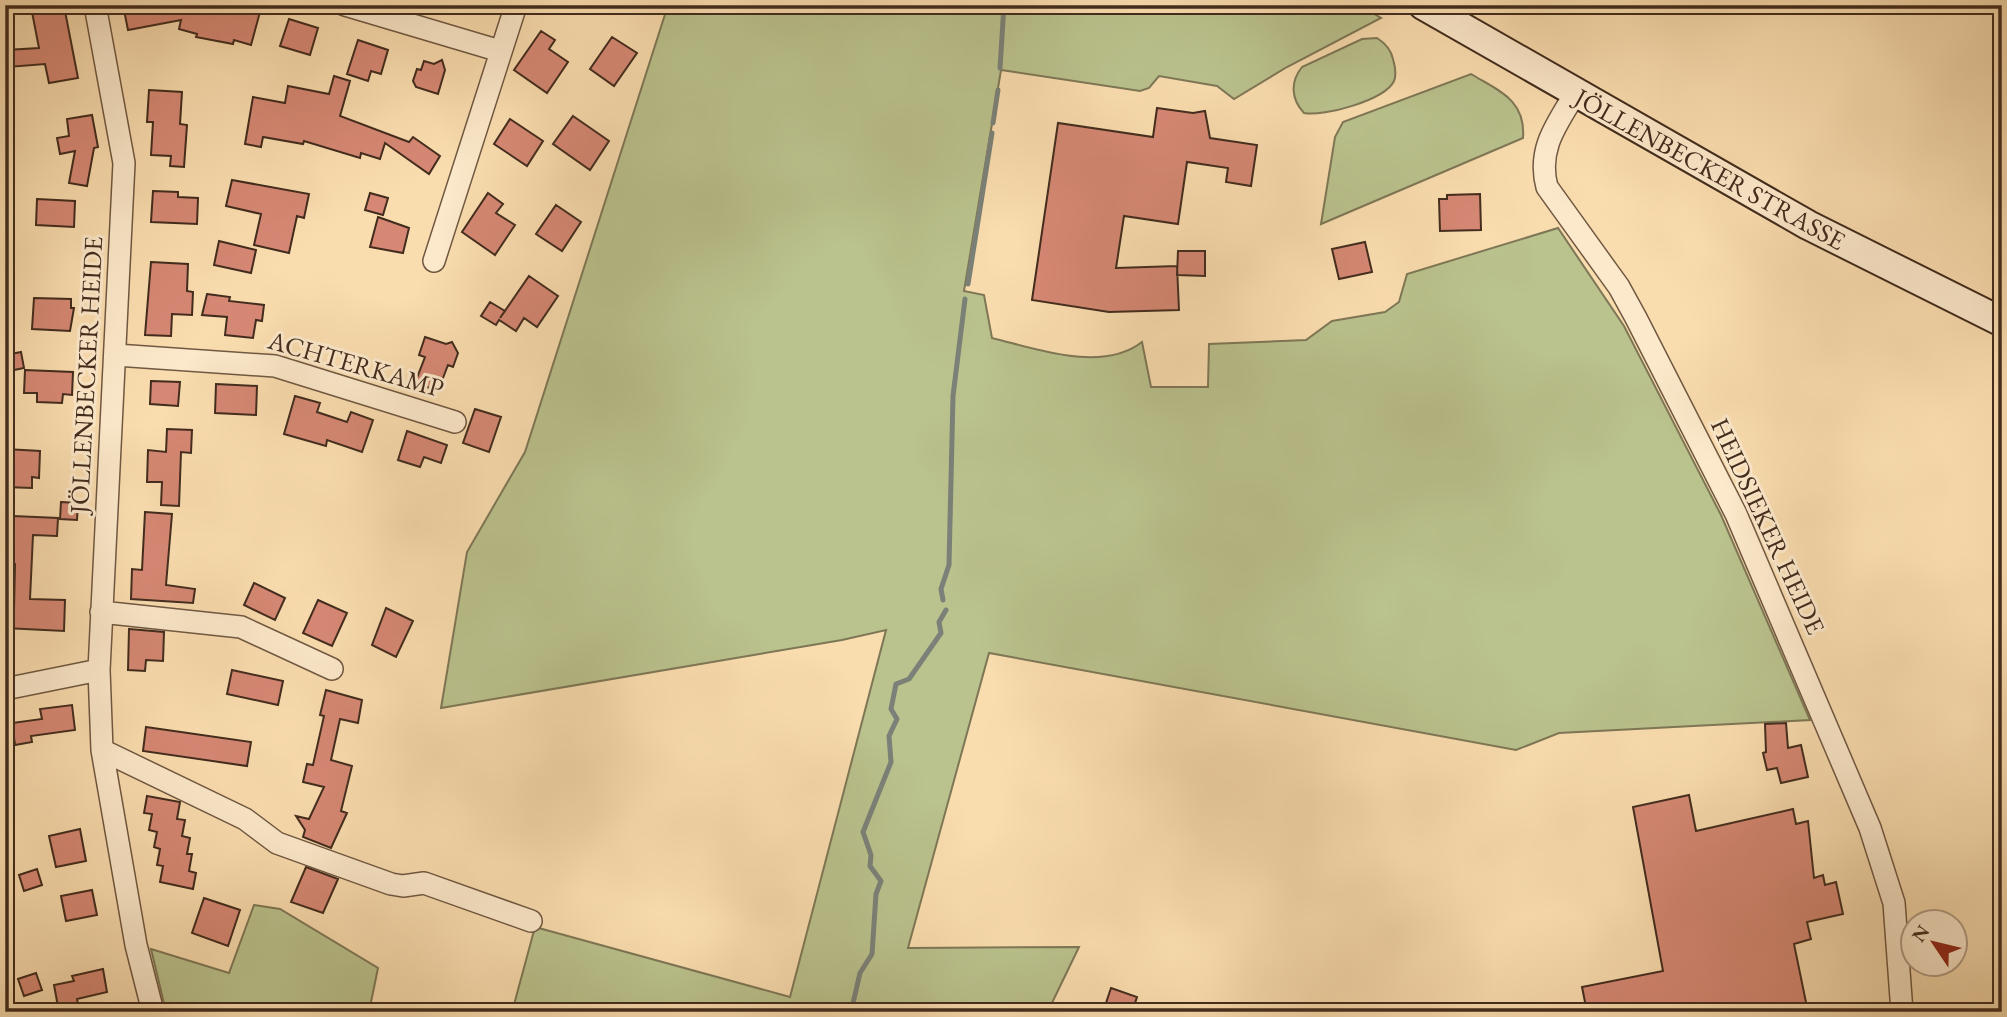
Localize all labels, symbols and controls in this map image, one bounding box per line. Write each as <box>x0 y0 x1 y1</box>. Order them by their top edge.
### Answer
street label: JÖLLENBECKER STRASSE <box>1567 79 1852 258</box>
street label: JÖLLENBECKER HEIDE <box>62 235 110 517</box>
street label: ACHTERKAMP <box>263 322 448 405</box>
street label: HEIDSIEKER HEIDE <box>1703 412 1833 640</box>
north arrow <box>1898 908 1968 978</box>
text: N <box>1906 920 1935 947</box>

